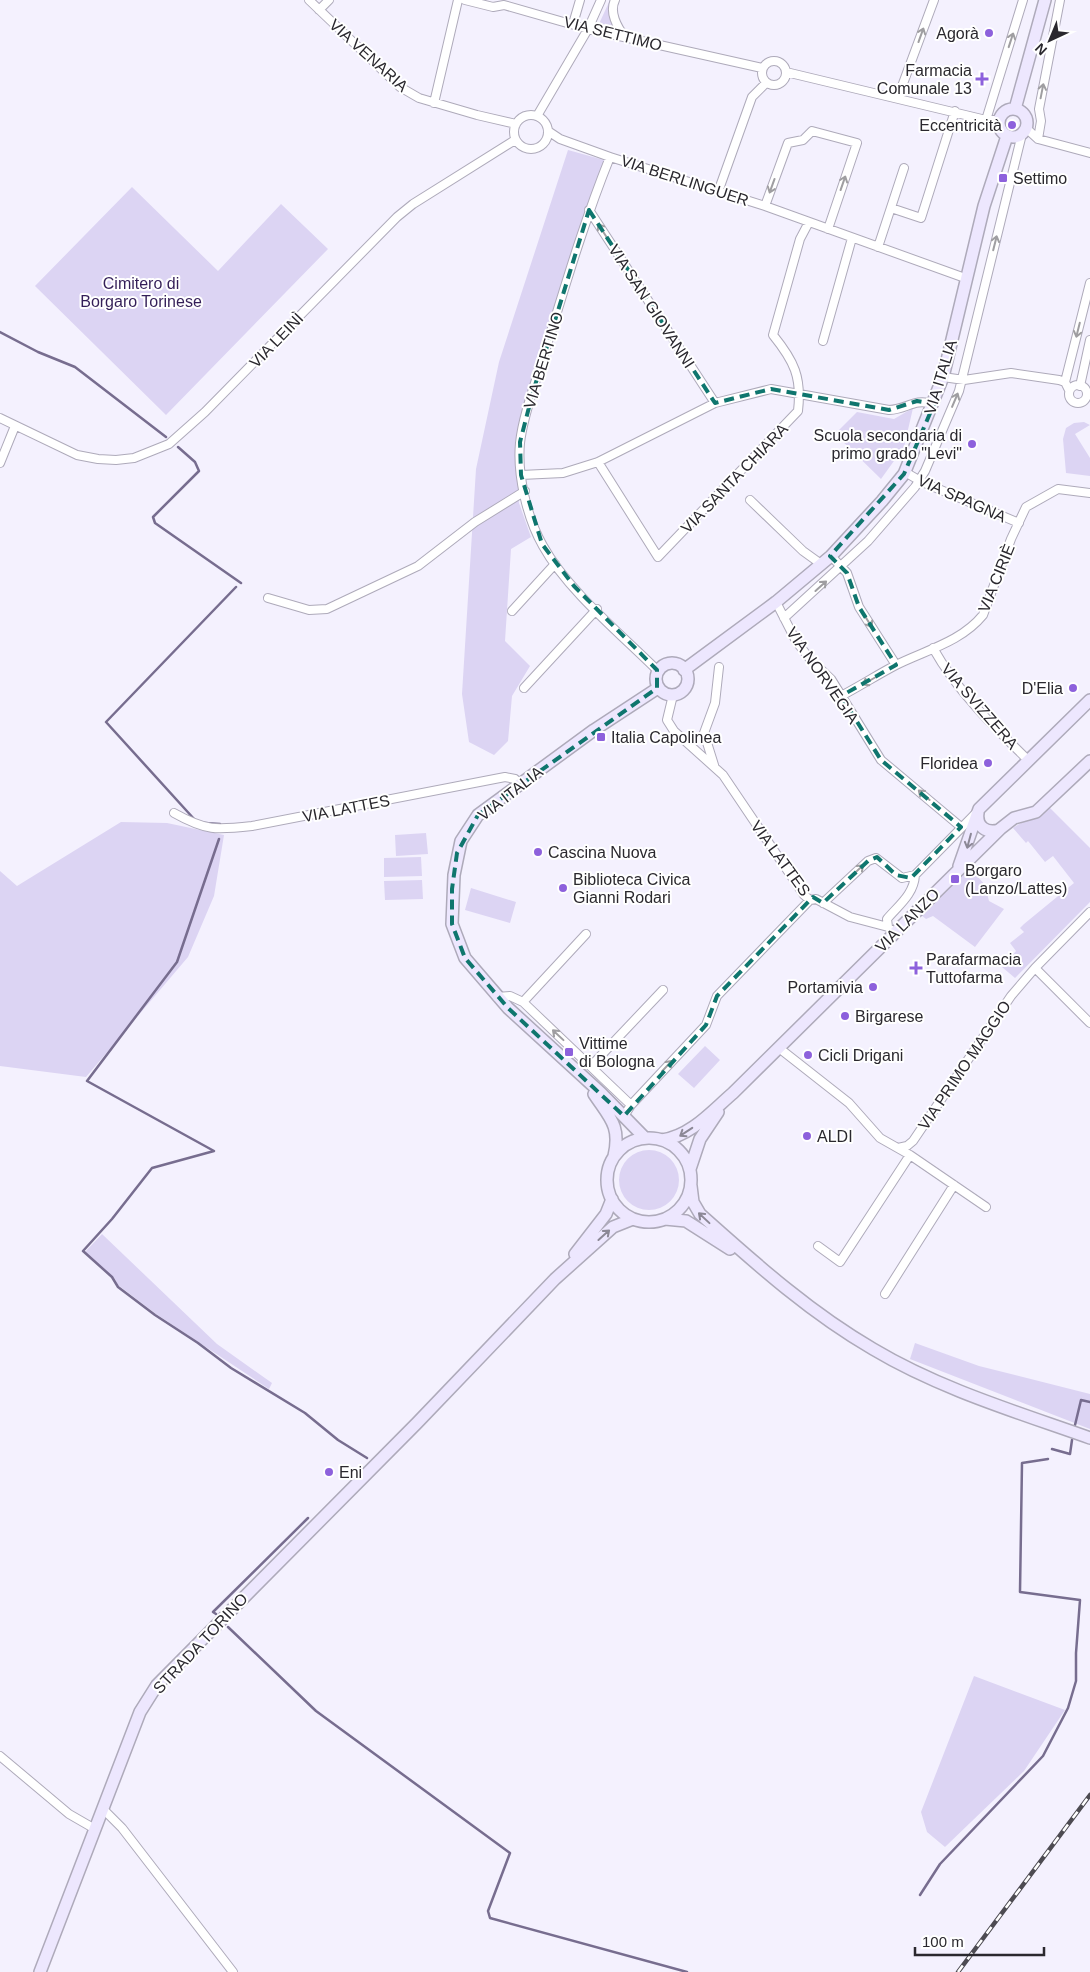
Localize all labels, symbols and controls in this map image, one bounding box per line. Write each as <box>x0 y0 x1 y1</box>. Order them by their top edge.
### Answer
street label: VIA SETTIMO <box>562 13 664 54</box>
north arrow <box>1025 15 1075 65</box>
street label: VIA VENARIA <box>326 16 412 95</box>
place label: Agorà <box>936 25 979 42</box>
marker: Agorà <box>983 27 995 39</box>
one-way arrow <box>917 28 926 43</box>
one-way arrow <box>1006 32 1016 48</box>
text: N <box>1032 40 1050 59</box>
place label: Farmacia Comunale 13 <box>877 62 972 97</box>
marker: Farmacia Comunale 13 <box>976 73 988 85</box>
one-way arrow <box>1038 84 1048 100</box>
place label: Eccentricità <box>919 117 1002 134</box>
marker: Eccentricità <box>1006 119 1018 131</box>
street label: VIA BERLINGUER <box>619 152 751 209</box>
place label: Settimo <box>1013 170 1067 187</box>
marker: Settimo <box>997 172 1009 184</box>
one-way arrow <box>839 175 848 191</box>
one-way arrow <box>767 178 776 194</box>
one-way arrow <box>597 224 607 238</box>
one-way arrow <box>991 235 1000 251</box>
street label: VIA SAN GIOVANNI <box>605 241 698 371</box>
park label: Cimitero di Borgaro Torinese <box>80 275 202 310</box>
street label: VIA LEINÌ <box>245 309 307 371</box>
street label: VIA BERTINO <box>521 310 566 411</box>
one-way arrow <box>1073 322 1082 338</box>
street label: VIA ITALIA <box>921 337 960 416</box>
one-way arrow <box>950 393 960 408</box>
street label: VIA SANTA CHIARA <box>678 420 791 537</box>
place label: Scuola secondaria di primo grado "Levi" <box>813 427 962 462</box>
marker: Scuola secondaria di primo grado "Levi" <box>966 438 978 450</box>
street label: VIA SPAGNA <box>915 471 1009 526</box>
street label: VIA CIRIÈ <box>974 541 1018 615</box>
one-way arrow <box>814 580 827 592</box>
one-way arrow <box>863 613 873 627</box>
street label: VIA NORVEGIA <box>783 624 862 727</box>
street label: VIA SVIZZERA <box>938 660 1022 753</box>
one-way arrow <box>861 676 876 686</box>
place label: D'Elia <box>1022 680 1063 697</box>
marker: D'Elia <box>1067 682 1079 694</box>
place label: Italia Capolinea <box>611 729 721 746</box>
marker: Italia Capolinea <box>595 731 607 743</box>
place label: Floridea <box>920 755 978 772</box>
marker: Floridea <box>982 757 994 769</box>
street label: VIA ITALIA <box>475 763 546 824</box>
one-way arrow <box>918 790 931 801</box>
street label: VIA LATTES <box>301 792 391 825</box>
street label: VIA LATTES <box>748 817 814 899</box>
one-way arrow <box>963 832 973 848</box>
place label: Cascina Nuova <box>548 844 657 861</box>
marker: Cascina Nuova <box>532 846 544 858</box>
place label: Borgaro (Lanzo/Lattes) <box>965 862 1067 897</box>
one-way arrow <box>852 864 864 876</box>
place label: Biblioteca Civica Gianni Rodari <box>573 871 690 906</box>
marker: Borgaro (Lanzo/Lattes) <box>949 873 961 885</box>
marker: Biblioteca Civica Gianni Rodari <box>557 882 569 894</box>
street label: VIA LANZO <box>872 885 943 956</box>
place label: Parafarmacia Tuttofarma <box>926 951 1021 986</box>
marker: Parafarmacia Tuttofarma <box>910 962 922 974</box>
place label: Portamivia <box>787 979 863 996</box>
marker: Portamivia <box>867 981 879 993</box>
street label: VIA PRIMO MAGGIO <box>915 998 1014 1133</box>
place label: Birgarese <box>855 1008 924 1025</box>
marker: Birgarese <box>839 1010 851 1022</box>
one-way arrow <box>551 1029 564 1041</box>
place label: Vittime di Bologna <box>579 1035 655 1070</box>
marker: Vittime di Bologna <box>563 1046 575 1058</box>
place label: Cicli Drigani <box>818 1047 903 1064</box>
marker: Cicli Drigani <box>802 1049 814 1061</box>
one-way arrow <box>661 1060 673 1073</box>
one-way arrow <box>679 1127 693 1137</box>
place label: ALDI <box>817 1128 853 1145</box>
marker: ALDI <box>801 1130 813 1142</box>
one-way arrow <box>698 1212 711 1223</box>
one-way arrow <box>598 1229 611 1241</box>
place label: Eni <box>339 1464 362 1481</box>
marker: Eni <box>323 1466 335 1478</box>
street label: STRADA TORINO <box>150 1590 251 1697</box>
scale bar <box>915 1924 1044 1956</box>
text: 100 m <box>922 1933 964 1950</box>

